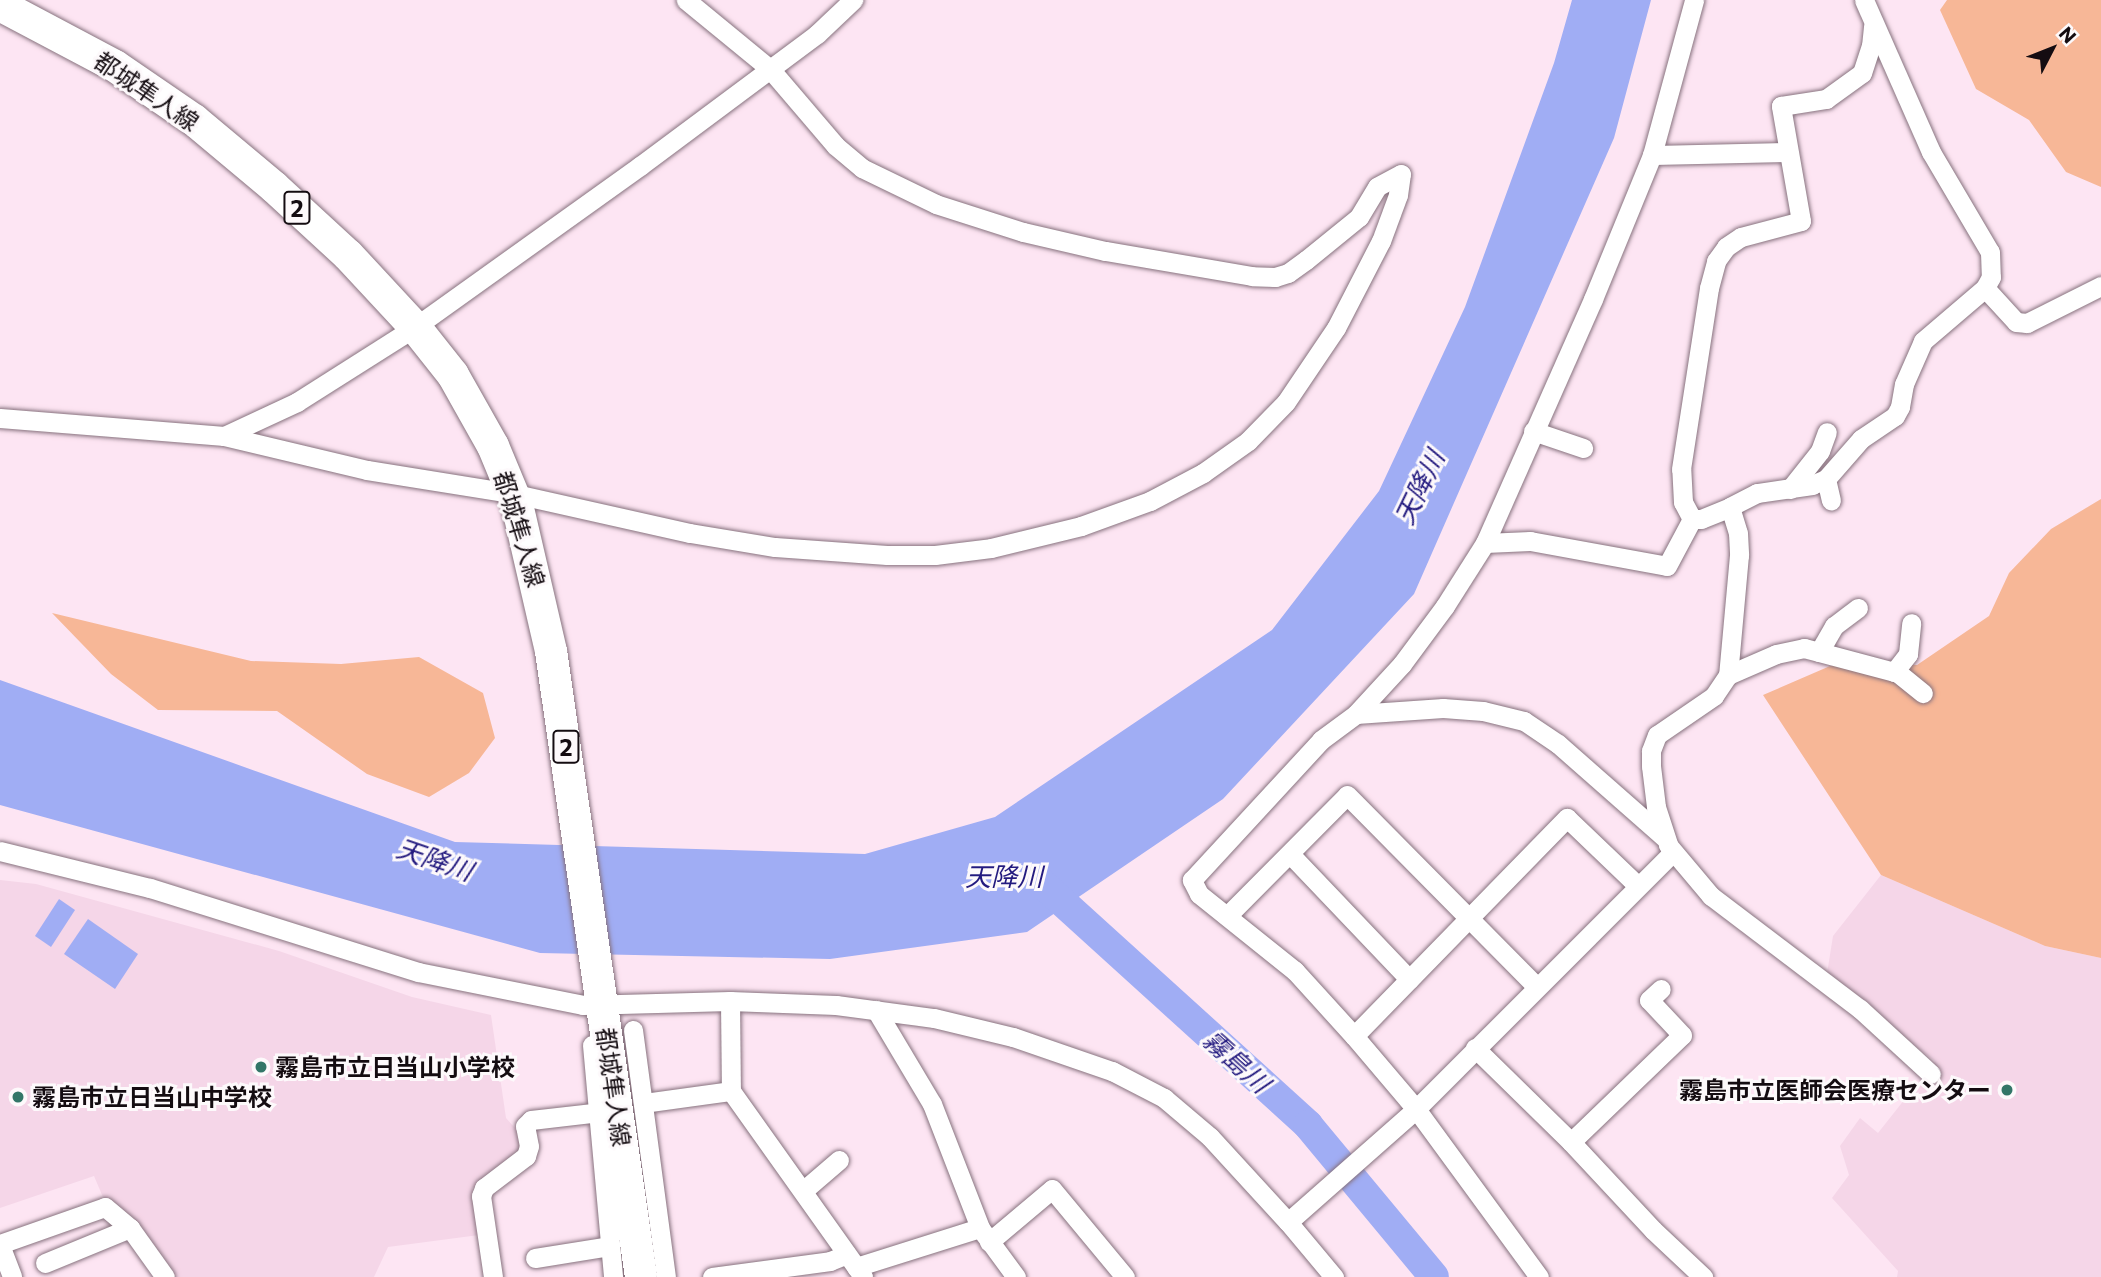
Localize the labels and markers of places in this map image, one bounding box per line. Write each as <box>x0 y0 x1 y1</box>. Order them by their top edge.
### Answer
place label: 霧島市立日当山小学校 <box>275 1053 515 1081</box>
marker: 霧島市立日当山小学校 <box>253 1059 269 1075</box>
place label: 霧島市立医師会医療センター <box>1679 1076 1991 1104</box>
marker: 霧島市立医師会医療センター <box>1997 1080 2017 1100</box>
place label: 霧島市立日当山中学校 <box>32 1083 272 1111</box>
marker: 霧島市立日当山中学校 <box>10 1089 26 1105</box>

